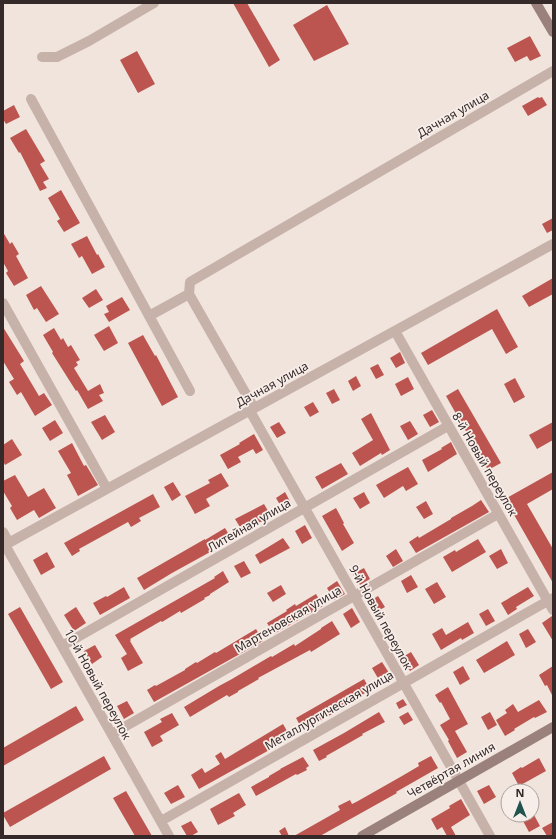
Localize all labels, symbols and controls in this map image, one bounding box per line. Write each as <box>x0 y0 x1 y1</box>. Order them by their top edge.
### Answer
street label: Дачная улица <box>414 86 492 142</box>
street label: Дачная улица <box>233 357 311 411</box>
street label: 8-й Новый переулок <box>448 409 522 520</box>
street label: Литейная улица <box>204 494 294 556</box>
street label: 9-й Новый переулок <box>345 562 417 673</box>
street label: Мартеновская улица <box>231 581 345 657</box>
street label: 10-й Новый переулок <box>60 626 136 743</box>
street label: Металлургическая улица <box>261 666 397 754</box>
street label: Четвёртая линия <box>404 738 498 802</box>
north arrow <box>500 783 540 823</box>
text: N <box>516 785 524 800</box>

